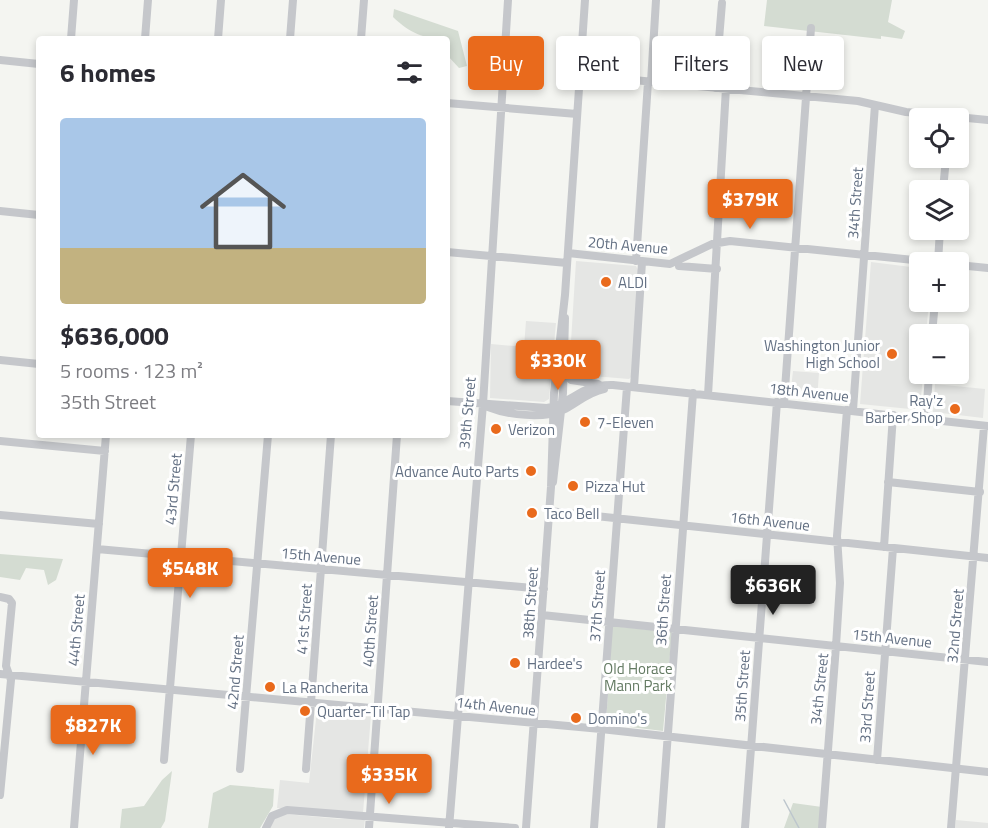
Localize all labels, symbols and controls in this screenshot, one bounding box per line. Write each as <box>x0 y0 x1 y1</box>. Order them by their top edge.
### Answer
chip: Buy <box>468 36 544 90</box>
chip: Rent <box>556 36 640 90</box>
chip: Filters <box>652 36 750 90</box>
chip: New <box>762 36 844 90</box>
text: 6 homes <box>60 53 156 92</box>
icon: filters <box>393 56 426 89</box>
map controls <box>909 108 969 384</box>
button: locate <box>909 108 969 168</box>
icon: home <box>189 157 297 265</box>
street label: 34th Street <box>841 166 869 240</box>
pin: $379K <box>708 179 792 230</box>
button: layers <box>909 180 969 240</box>
text: $379K <box>722 183 778 214</box>
street label: 20th Avenue <box>587 230 669 260</box>
button: + <box>909 252 969 312</box>
place label: ALDI <box>618 271 648 294</box>
marker: ALDI <box>599 275 613 289</box>
text: $636,000 <box>60 316 169 355</box>
button: − <box>909 324 969 384</box>
place label: Washington Junior High School <box>764 334 880 374</box>
pin: $330K <box>516 340 600 391</box>
text: $330K <box>530 344 586 375</box>
marker: Washington Junior High School <box>885 347 899 361</box>
text: 5 rooms · 123 m² <box>60 355 203 386</box>
street label: 39th Street <box>452 375 482 450</box>
street label: 18th Avenue <box>768 376 850 408</box>
text: 35th Street <box>60 386 156 417</box>
place label: Ray'z Barber Shop <box>865 389 943 429</box>
marker: Ray'z Barber Shop <box>948 402 962 416</box>
place label: 7-Eleven <box>597 411 654 434</box>
marker: 7-Eleven <box>578 415 592 429</box>
place label: Verizon <box>508 418 555 441</box>
marker: Verizon <box>489 422 503 436</box>
street label: 43rd Street <box>158 452 188 526</box>
place label: Advance Auto Parts <box>395 460 519 483</box>
marker: Advance Auto Parts <box>524 464 538 478</box>
place label: Pizza Hut <box>585 475 646 498</box>
marker: Pizza Hut <box>566 479 580 493</box>
place label: Taco Bell <box>544 502 600 525</box>
street label: 16th Avenue <box>729 505 811 537</box>
marker: Taco Bell <box>525 506 539 520</box>
street label: 15th Avenue <box>280 541 362 571</box>
pin: $548K <box>148 548 232 599</box>
text: $548K <box>162 552 218 583</box>
pin: $636K <box>731 565 815 616</box>
street label: 38th Street <box>516 566 544 640</box>
street label: 37th Street <box>583 569 611 643</box>
text: $636K <box>745 569 801 600</box>
street label: 36th Street <box>649 573 677 647</box>
street label: 41st Street <box>290 582 318 655</box>
street label: 32nd Street <box>940 587 970 664</box>
street label: 44th Street <box>61 592 91 667</box>
street label: 40th Street <box>356 594 384 668</box>
street label: 15th Avenue <box>851 622 933 654</box>
street label: 42nd Street <box>220 633 250 710</box>
street label: 35th Street <box>728 649 756 723</box>
street label: 34th Street <box>804 651 834 726</box>
place label: Hardee's <box>527 652 583 675</box>
marker: Hardee's <box>508 656 522 670</box>
park label: Old Horace Mann Park <box>603 657 673 697</box>
street label: 33rd Street <box>853 670 881 744</box>
place label: La Rancherita <box>282 676 369 699</box>
marker: La Rancherita <box>263 680 277 694</box>
street label: 14th Avenue <box>455 690 537 722</box>
place label: Quarter-Til Tap <box>317 700 411 723</box>
marker: Quarter-Til Tap <box>298 704 312 718</box>
pin: $827K <box>51 705 135 756</box>
place label: Domino's <box>588 707 647 730</box>
text: $827K <box>65 709 121 740</box>
marker: Domino's <box>569 711 583 725</box>
pin: $335K <box>347 754 431 805</box>
text: $335K <box>361 758 417 789</box>

